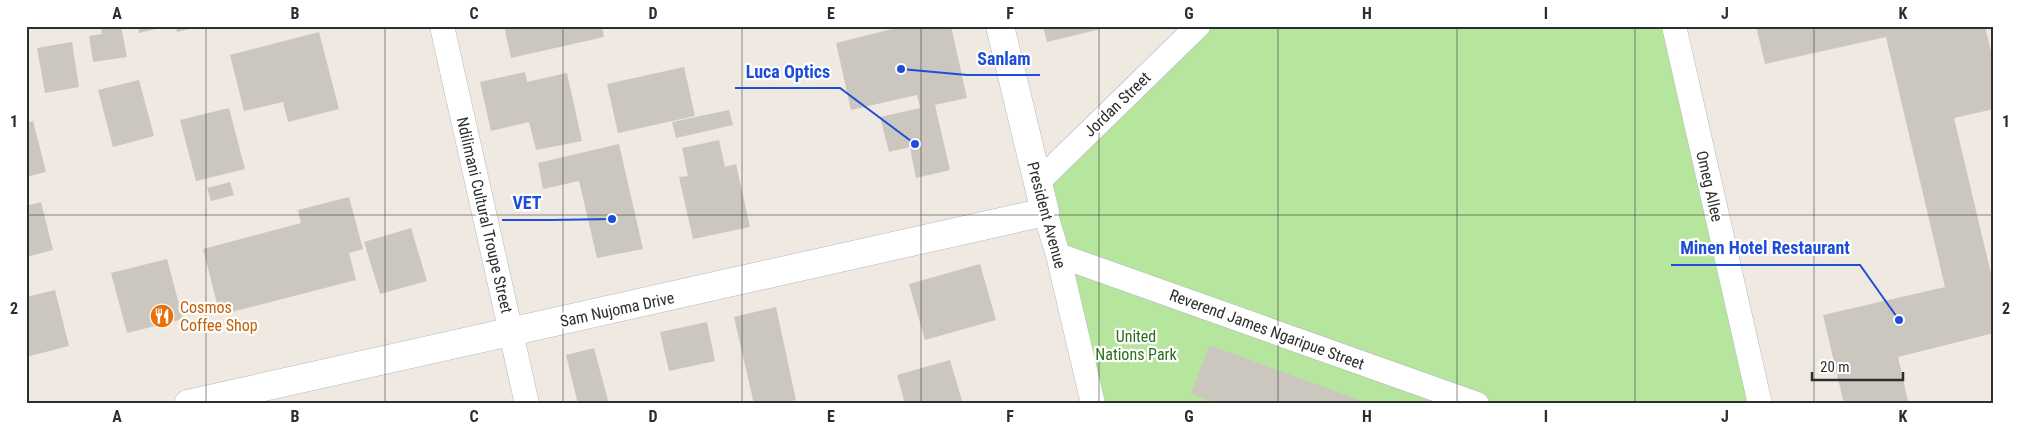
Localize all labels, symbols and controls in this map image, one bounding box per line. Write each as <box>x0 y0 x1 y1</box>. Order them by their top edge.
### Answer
text: A <box>112 4 122 23</box>
text: B <box>291 4 300 23</box>
text: C <box>469 4 479 23</box>
text: D <box>648 4 658 23</box>
text: E <box>827 4 835 23</box>
text: F <box>1006 4 1014 23</box>
text: G <box>1184 4 1194 23</box>
text: H <box>1362 4 1372 23</box>
text: I <box>1544 4 1548 23</box>
text: J <box>1721 4 1729 23</box>
text: K <box>1899 4 1908 23</box>
callout: Sanlam <box>967 42 1040 75</box>
text: Sanlam <box>977 48 1031 69</box>
callout: Luca Optics <box>735 55 840 88</box>
text: Luca Optics <box>746 61 830 82</box>
street label: Jordan Street <box>1080 68 1155 141</box>
text: 1 <box>10 112 18 131</box>
text: 1 <box>2002 112 2010 131</box>
street label: Ndilimani Cultural Troupe Street <box>453 115 516 315</box>
street label: Omeg Allee <box>1692 149 1727 223</box>
street label: President Avenue <box>1023 160 1070 271</box>
callout: VET <box>502 187 551 220</box>
text: VET <box>512 192 542 213</box>
callout: Minen Hotel Restaurant <box>1671 232 1860 265</box>
text: Minen Hotel Restaurant <box>1680 237 1850 258</box>
street label: Reverend James Ngaripue Street <box>1167 285 1367 374</box>
street label: Sam Nujoma Drive <box>558 288 676 331</box>
place label: Cosmos Coffee Shop <box>180 298 258 335</box>
text: 2 <box>10 299 18 318</box>
text: 2 <box>2002 299 2010 318</box>
restaurant icon: Cosmos Coffee Shop <box>149 303 175 329</box>
park label: United Nations Park <box>1095 327 1177 364</box>
scale bar <box>1812 350 1904 382</box>
text: 20 m <box>1820 358 1850 376</box>
text: A <box>112 407 122 426</box>
text: B <box>291 407 300 426</box>
text: C <box>469 407 479 426</box>
text: D <box>648 407 658 426</box>
text: E <box>827 407 835 426</box>
text: F <box>1006 407 1014 426</box>
text: G <box>1184 407 1194 426</box>
text: H <box>1362 407 1372 426</box>
text: I <box>1544 407 1548 426</box>
text: J <box>1721 407 1729 426</box>
text: K <box>1899 407 1908 426</box>

